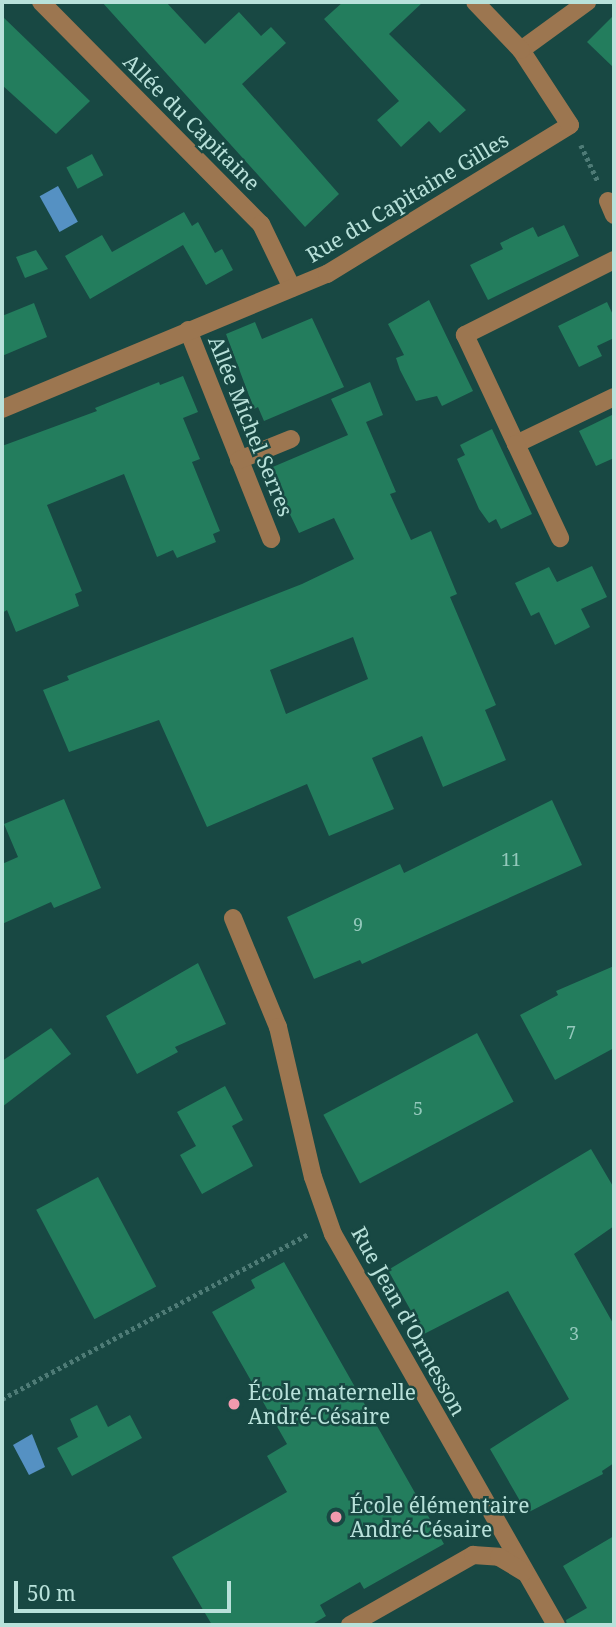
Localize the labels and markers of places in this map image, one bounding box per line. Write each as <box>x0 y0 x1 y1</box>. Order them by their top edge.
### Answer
place label: École maternelle André-Césaire <box>248 1379 416 1429</box>
marker: École maternelle André-Césaire <box>226 1396 242 1412</box>
place label: École élémentaire André-Césaire <box>350 1492 529 1542</box>
marker: École élémentaire André-Césaire <box>328 1509 344 1525</box>

